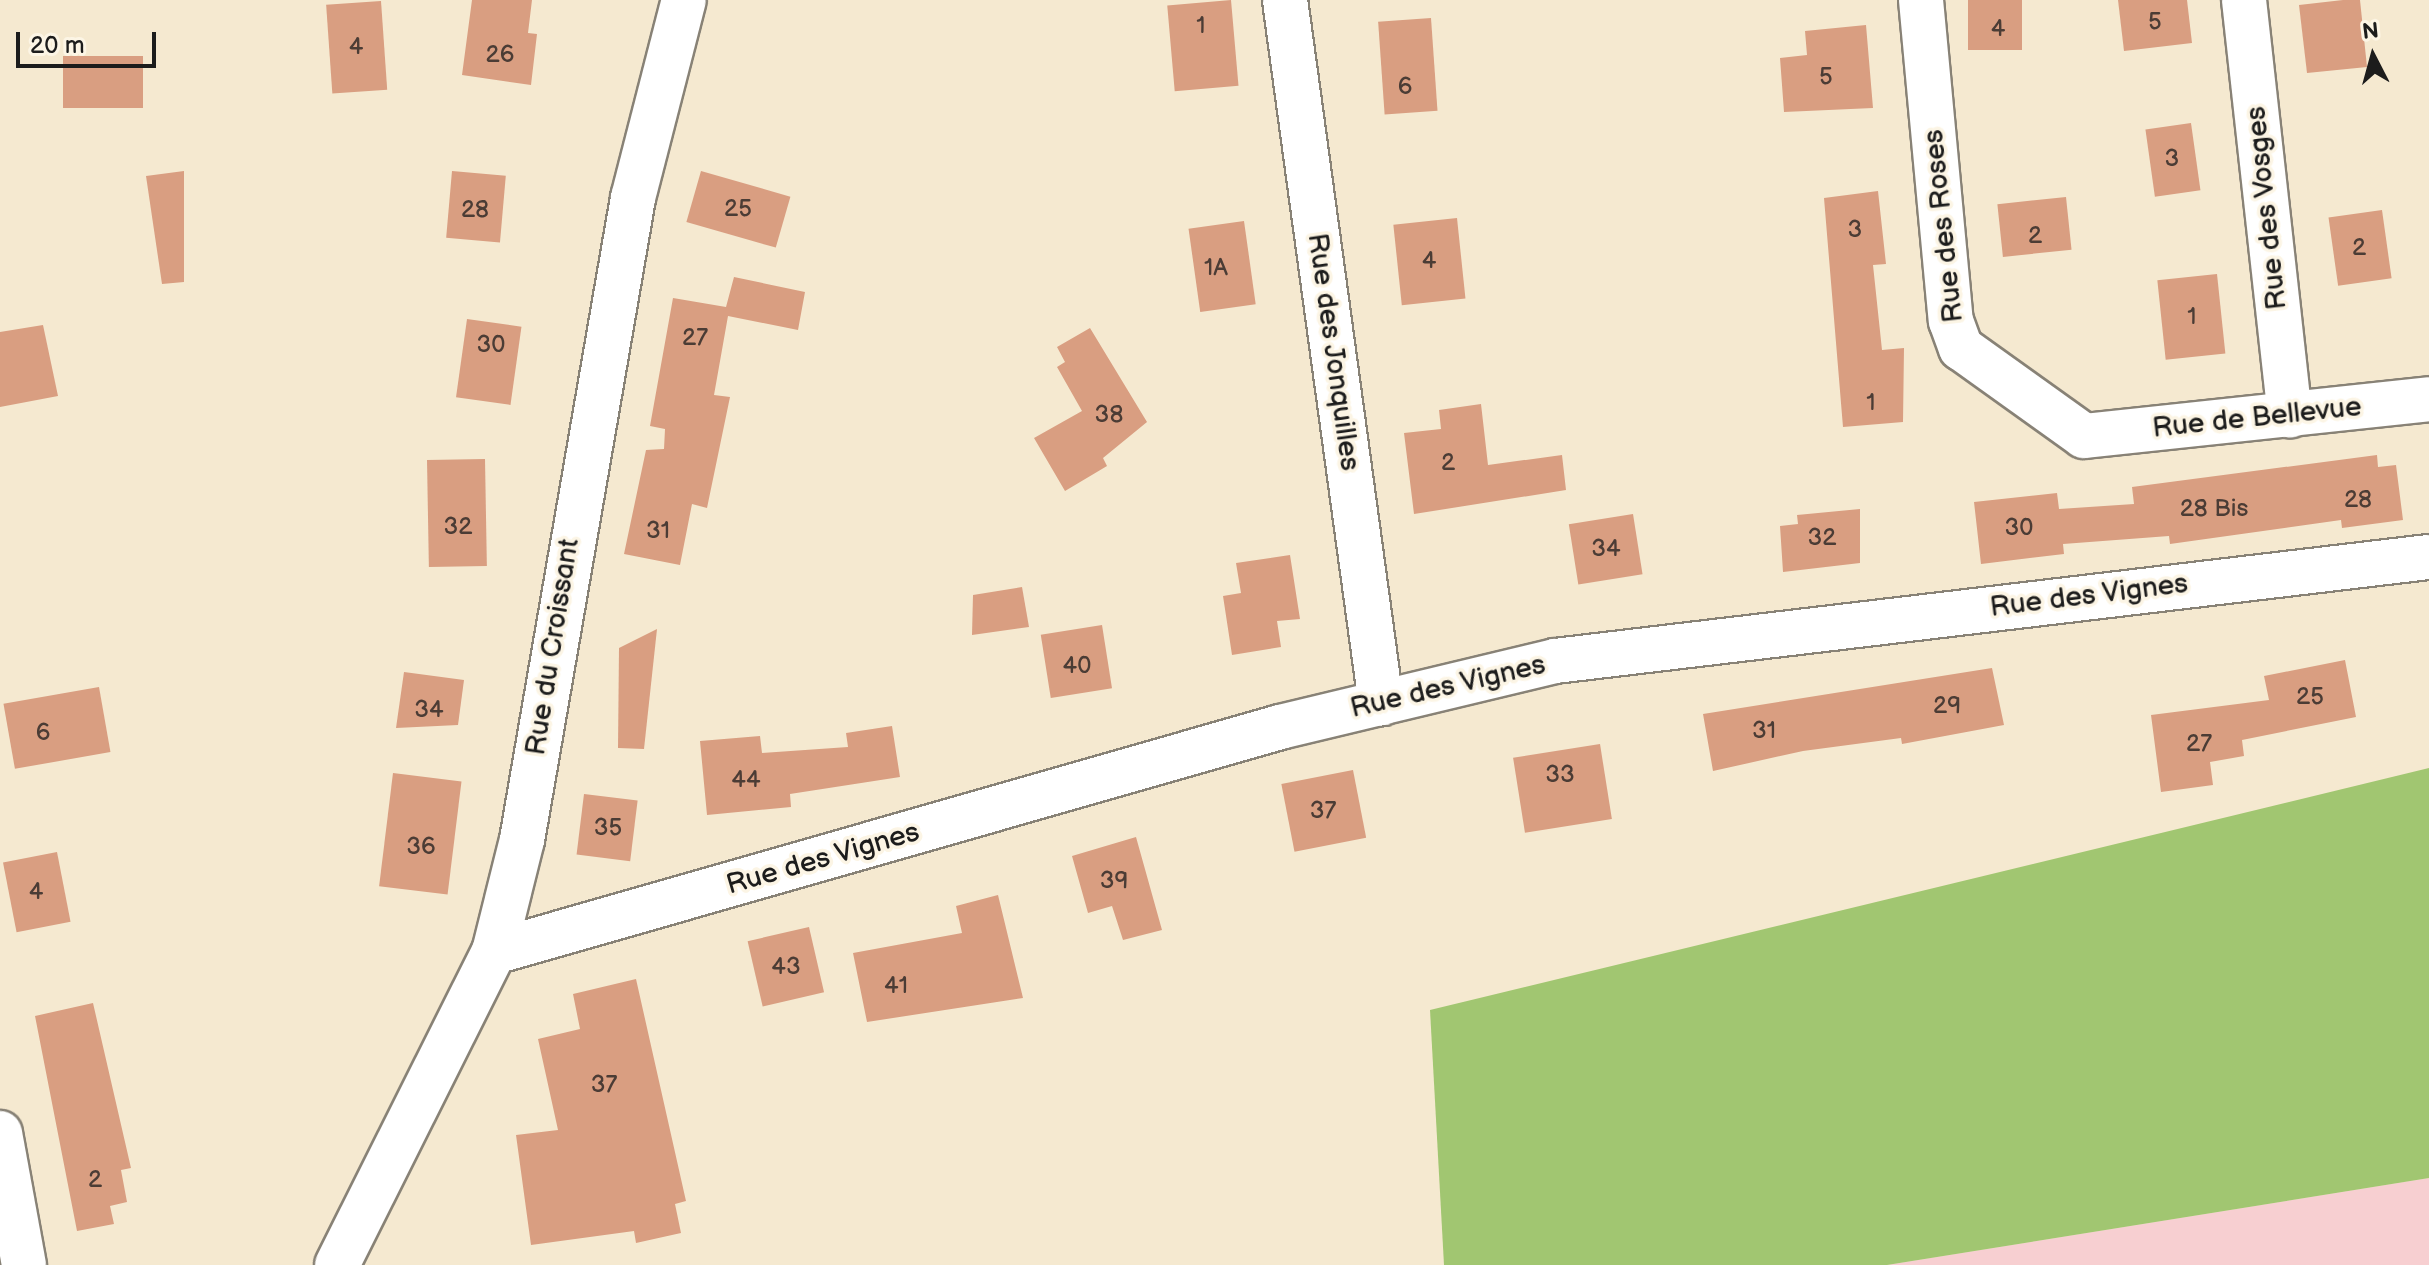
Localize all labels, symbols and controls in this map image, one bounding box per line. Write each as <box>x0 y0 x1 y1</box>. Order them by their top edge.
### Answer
house number: 5 <box>2148 8 2162 36</box>
house number: 1 <box>1196 12 1206 40</box>
house number: 4 <box>1991 15 2005 43</box>
scale bar <box>20 16 160 66</box>
north arrow <box>2333 16 2413 96</box>
text: N <box>2361 17 2380 46</box>
text: 20 m <box>30 31 85 60</box>
house number: 4 <box>349 33 363 61</box>
house number: 26 <box>486 41 514 69</box>
house number: 5 <box>1819 63 1833 91</box>
house number: 6 <box>1398 73 1412 101</box>
street label: Rue des Vosges <box>2240 104 2294 312</box>
street label: Rue des Roses <box>1917 128 1971 324</box>
house number: 3 <box>2165 145 2179 173</box>
house number: 25 <box>724 195 752 223</box>
house number: 28 <box>461 196 489 224</box>
house number: 3 <box>1848 216 1862 244</box>
house number: 2 <box>2028 222 2042 250</box>
street label: Rue des Jonquilles <box>1300 230 1366 474</box>
house number: 2 <box>2352 234 2366 262</box>
house number: 4 <box>1422 247 1436 275</box>
house number: 1A <box>1204 254 1228 282</box>
house number: 1 <box>2187 303 2197 331</box>
house number: 27 <box>682 324 708 352</box>
house number: 30 <box>477 331 505 359</box>
house number: 1 <box>1866 389 1876 417</box>
street label: Rue de Bellevue <box>2151 390 2363 446</box>
house number: 38 <box>1095 401 1123 429</box>
house number: 2 <box>1441 449 1455 477</box>
house number: 28 <box>2344 486 2372 514</box>
house number: 28 Bis <box>2180 495 2248 523</box>
house number: 32 <box>444 513 472 541</box>
house number: 30 <box>2005 514 2033 542</box>
house number: 31 <box>646 517 670 545</box>
house number: 32 <box>1808 524 1836 552</box>
house number: 34 <box>1591 535 1621 563</box>
street label: Rue du Croissant <box>519 536 587 758</box>
street label: Rue des Vignes <box>1988 567 2190 625</box>
street label: Rue des Vignes <box>1347 648 1549 726</box>
house number: 40 <box>1063 652 1091 680</box>
house number: 25 <box>2296 683 2324 711</box>
house number: 29 <box>1933 692 1961 720</box>
house number: 34 <box>414 696 444 724</box>
house number: 31 <box>1752 717 1776 745</box>
house number: 6 <box>36 719 50 747</box>
house number: 27 <box>2186 730 2212 758</box>
house number: 33 <box>1545 761 1575 789</box>
house number: 44 <box>731 766 761 794</box>
house number: 37 <box>1310 797 1336 825</box>
house number: 35 <box>594 814 622 842</box>
street label: Rue des Vignes <box>722 815 924 903</box>
house number: 36 <box>406 833 436 861</box>
house number: 39 <box>1100 867 1128 895</box>
house number: 4 <box>29 878 43 906</box>
house number: 43 <box>771 953 801 981</box>
house number: 41 <box>884 972 908 1000</box>
house number: 37 <box>591 1071 617 1099</box>
house number: 2 <box>88 1166 102 1194</box>

